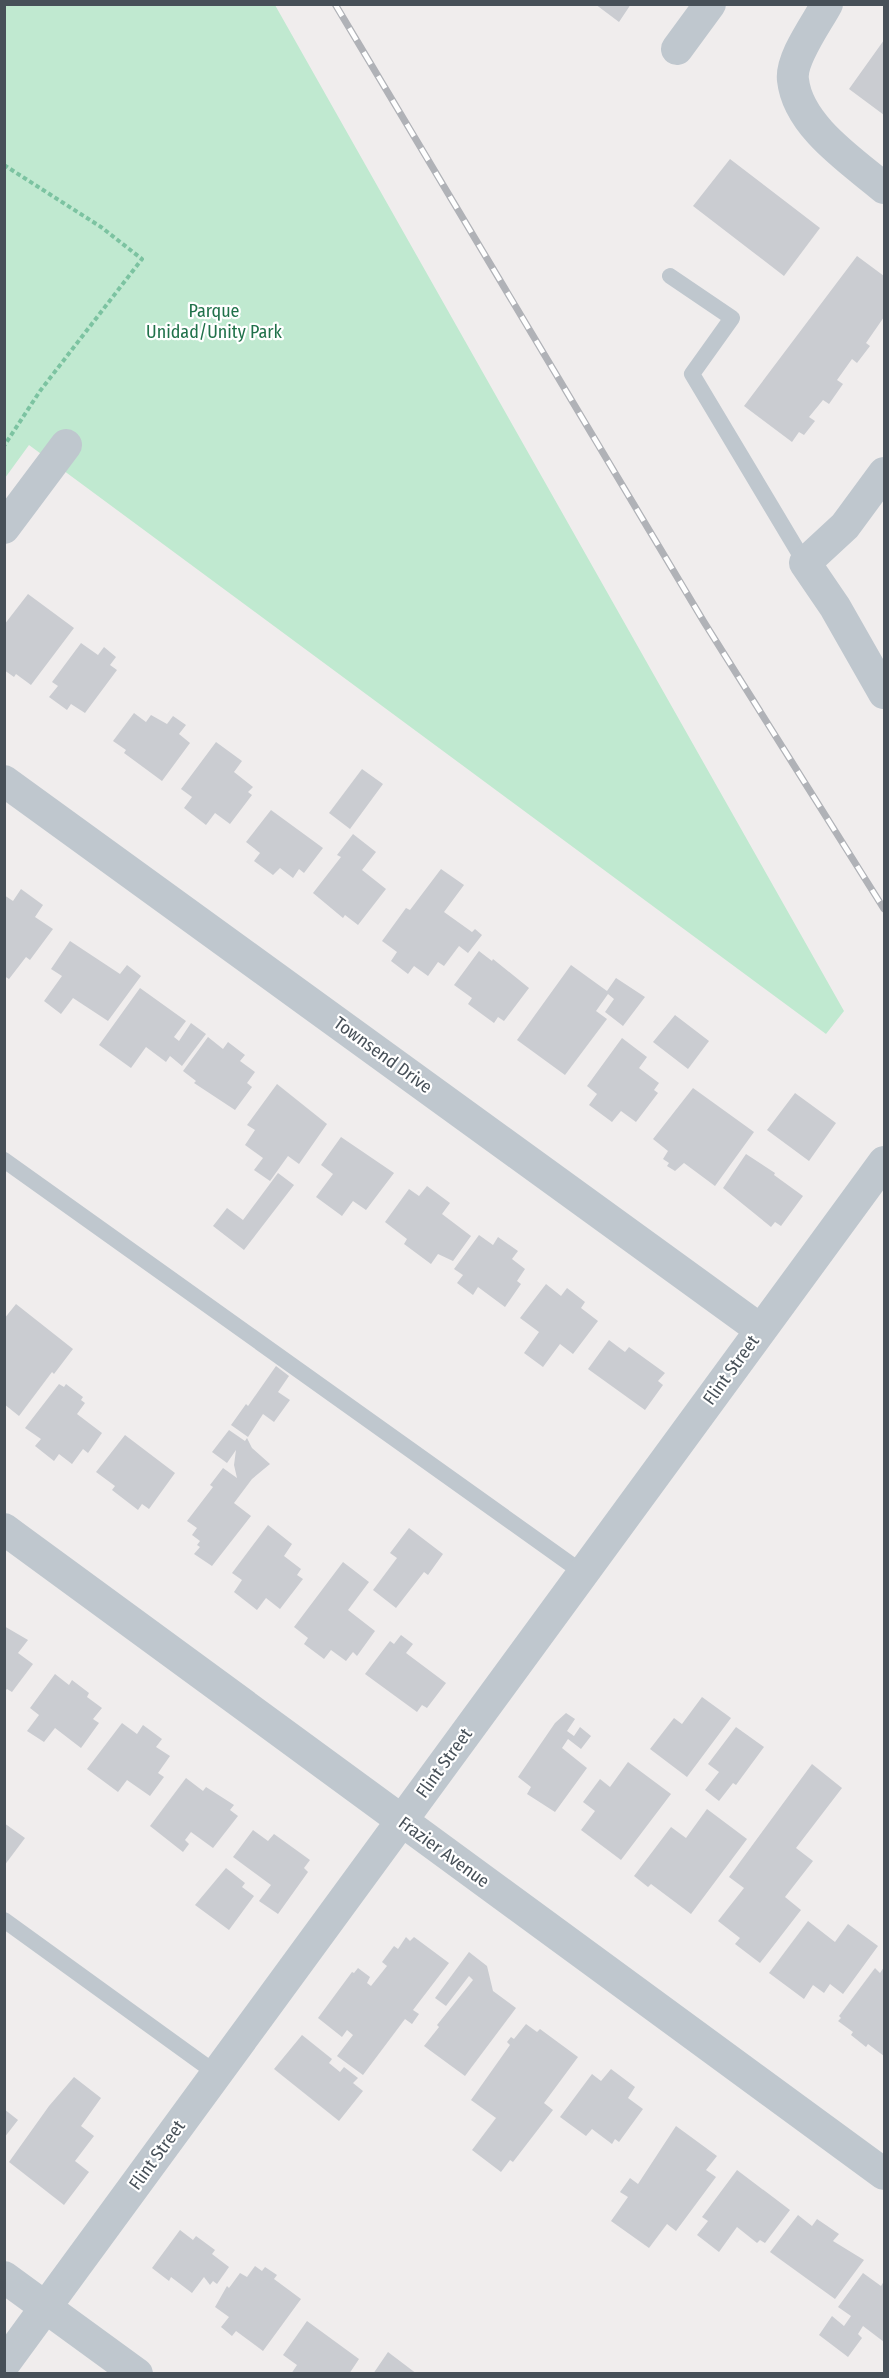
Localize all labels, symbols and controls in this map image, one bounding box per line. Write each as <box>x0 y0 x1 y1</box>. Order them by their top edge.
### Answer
park label: Parque Unidad/Unity Park <box>146 300 283 343</box>
street label: Townsend Drive <box>330 1012 437 1098</box>
street label: Flint Street <box>698 1331 764 1409</box>
street label: Flint Street <box>411 1724 477 1802</box>
street label: Frazier Avenue <box>394 1812 494 1892</box>
street label: Flint Street <box>124 2116 190 2194</box>

